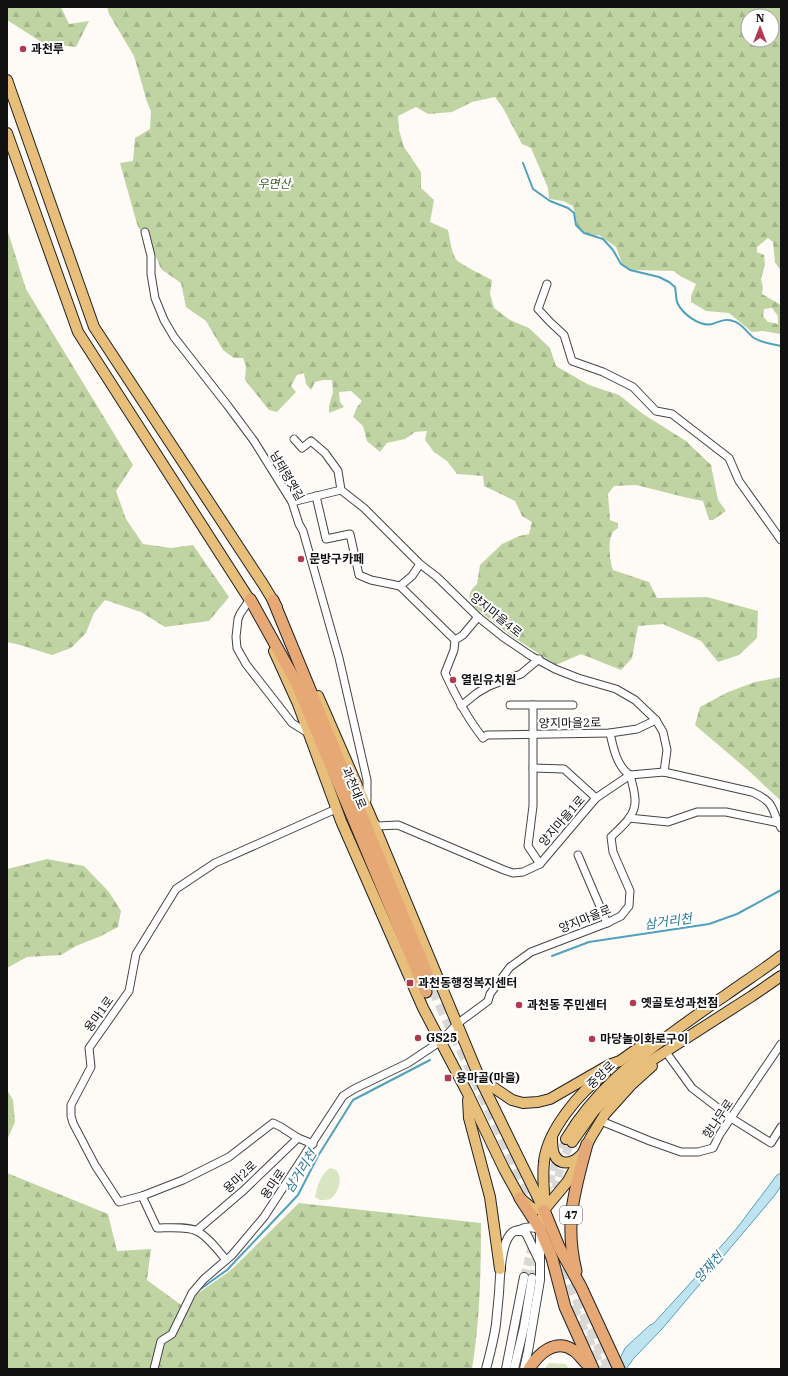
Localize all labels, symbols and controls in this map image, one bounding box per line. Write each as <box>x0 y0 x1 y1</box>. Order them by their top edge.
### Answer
north arrow <box>740 8 780 48</box>
text: N <box>756 11 765 25</box>
place label: 과천루 <box>31 41 64 56</box>
marker: 과천루 <box>18 44 28 54</box>
park label: 우면산 <box>257 176 293 191</box>
street label: 남태령옛길 <box>267 448 308 503</box>
place label: 문방구카페 <box>309 551 364 566</box>
marker: 문방구카페 <box>296 554 306 564</box>
street label: 양지마을4로 <box>467 589 525 640</box>
place label: 열린유치원 <box>461 672 516 687</box>
marker: 열린유치원 <box>448 675 458 685</box>
street label: 양지마을2로 <box>539 714 601 731</box>
street label: 과천대로 <box>339 765 370 811</box>
street label: 양지마을1로 <box>535 792 588 849</box>
street label: 양지마을로 <box>556 901 613 936</box>
water label: 삼거리천 <box>643 910 694 933</box>
place label: 과천동행정복지센터 <box>418 975 517 990</box>
marker: 과천동행정복지센터 <box>405 978 415 988</box>
street label: 용마1로 <box>81 993 117 1034</box>
place label: 옛골토성과천점 <box>641 995 718 1010</box>
place label: 과천동 주민센터 <box>527 997 607 1012</box>
marker: 옛골토성과천점 <box>628 998 638 1008</box>
marker: 과천동 주민센터 <box>514 1000 524 1010</box>
place label: GS25 <box>426 1030 457 1045</box>
place label: 마당놀이화로구이 <box>600 1031 688 1046</box>
marker: GS25 <box>413 1033 423 1043</box>
marker: 마당놀이화로구이 <box>587 1034 597 1044</box>
street label: 중앙로 <box>584 1058 618 1092</box>
place label: 용마골(마을) <box>456 1070 520 1085</box>
marker: 용마골(마을) <box>443 1073 453 1083</box>
street label: 향나무로 <box>699 1096 736 1141</box>
water label: 삼거리천 <box>281 1146 321 1196</box>
street label: 용마2로 <box>220 1157 260 1196</box>
street label: 용마로 <box>257 1166 288 1202</box>
road number: 47 <box>560 1206 582 1224</box>
water label: 양재천 <box>690 1248 727 1286</box>

